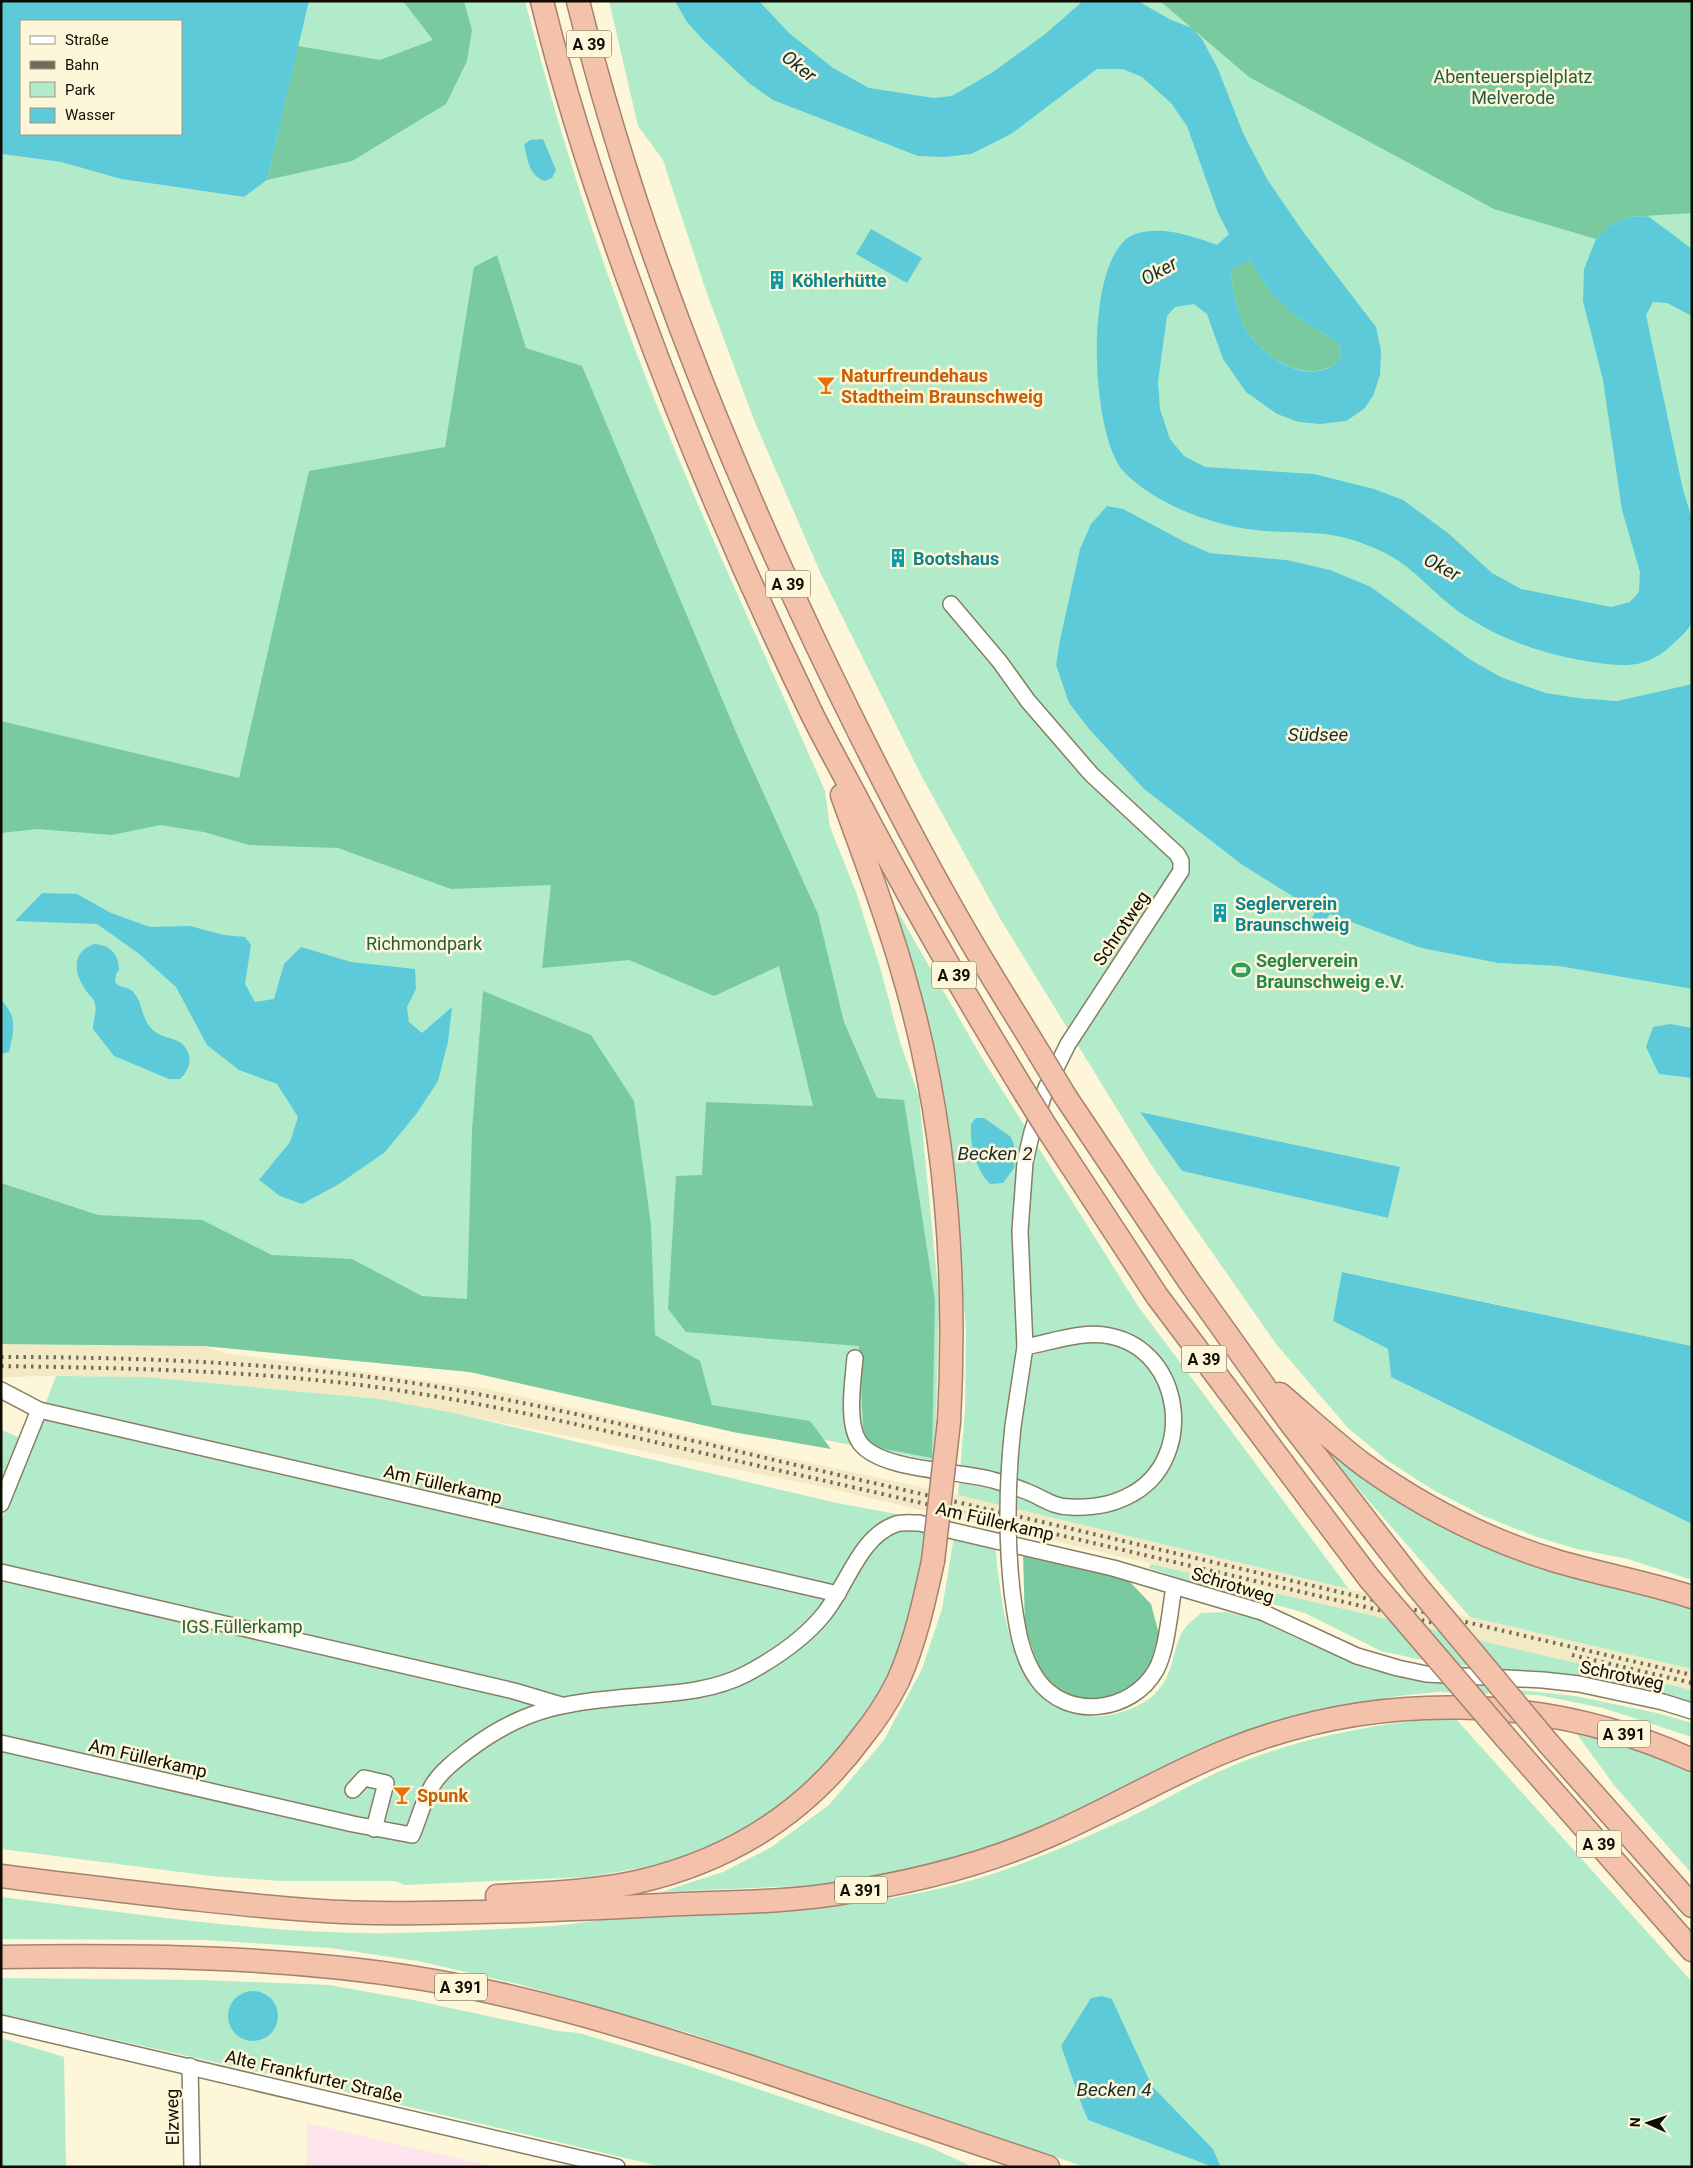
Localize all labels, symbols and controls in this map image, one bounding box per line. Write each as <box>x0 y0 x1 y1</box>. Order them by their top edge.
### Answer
legend <box>20 20 182 135</box>
text: Straße <box>65 31 109 49</box>
road number: A 39 <box>566 31 612 58</box>
water label: Oker <box>777 45 822 87</box>
text: Bahn <box>65 56 99 74</box>
park label: Abenteuerspielplatz Melverode <box>1433 66 1593 108</box>
text: Park <box>65 81 96 99</box>
text: Wasser <box>65 106 115 124</box>
water label: Oker <box>1137 251 1182 290</box>
building icon: Köhlerhütte <box>766 269 788 291</box>
place label: Köhlerhütte <box>792 270 887 291</box>
place label: Naturfreundehaus Stadtheim Braunschweig <box>841 365 1043 407</box>
bar icon: Naturfreundehaus Stadtheim Braunschweig <box>815 374 837 396</box>
building icon: Bootshaus <box>887 547 909 569</box>
place label: Bootshaus <box>913 548 999 569</box>
water label: Oker <box>1420 548 1465 586</box>
road number: A 39 <box>766 570 810 598</box>
water label: Südsee <box>1288 723 1349 746</box>
street label: Schrotweg <box>1088 887 1154 969</box>
place label: Seglerverein Braunschweig <box>1235 893 1349 935</box>
building icon: Seglerverein Braunschweig <box>1209 902 1231 924</box>
park label: Richmondpark <box>366 933 483 954</box>
place label: Seglerverein Braunschweig e.V. <box>1256 950 1405 992</box>
sports icon: Seglerverein Braunschweig e.V. <box>1230 959 1252 981</box>
road number: A 39 <box>932 962 976 988</box>
water label: Becken 2 <box>957 1142 1033 1165</box>
road number: A 39 <box>1182 1346 1226 1372</box>
street label: Am Füllerkamp <box>382 1460 504 1508</box>
street label: Am Füllerkamp <box>934 1497 1056 1545</box>
street label: Schrotweg <box>1189 1562 1277 1608</box>
park label: IGS Füllerkamp <box>181 1616 303 1637</box>
street label: Schrotweg <box>1578 1656 1666 1694</box>
road number: A 391 <box>1598 1720 1650 1748</box>
street label: Am Füllerkamp <box>87 1734 209 1782</box>
bar icon: Spunk <box>391 1784 413 1806</box>
place label: Spunk <box>417 1785 468 1806</box>
road number: A 39 <box>1576 1830 1622 1858</box>
road number: A 391 <box>835 1876 887 1904</box>
road number: A 391 <box>435 1974 487 2000</box>
street label: Alte Frankfurter Straße <box>223 2045 405 2107</box>
water label: Becken 4 <box>1076 2078 1152 2101</box>
street label: Elzweg <box>161 2088 183 2146</box>
north arrow <box>1623 2098 1673 2148</box>
text: N <box>1627 2117 1643 2128</box>

